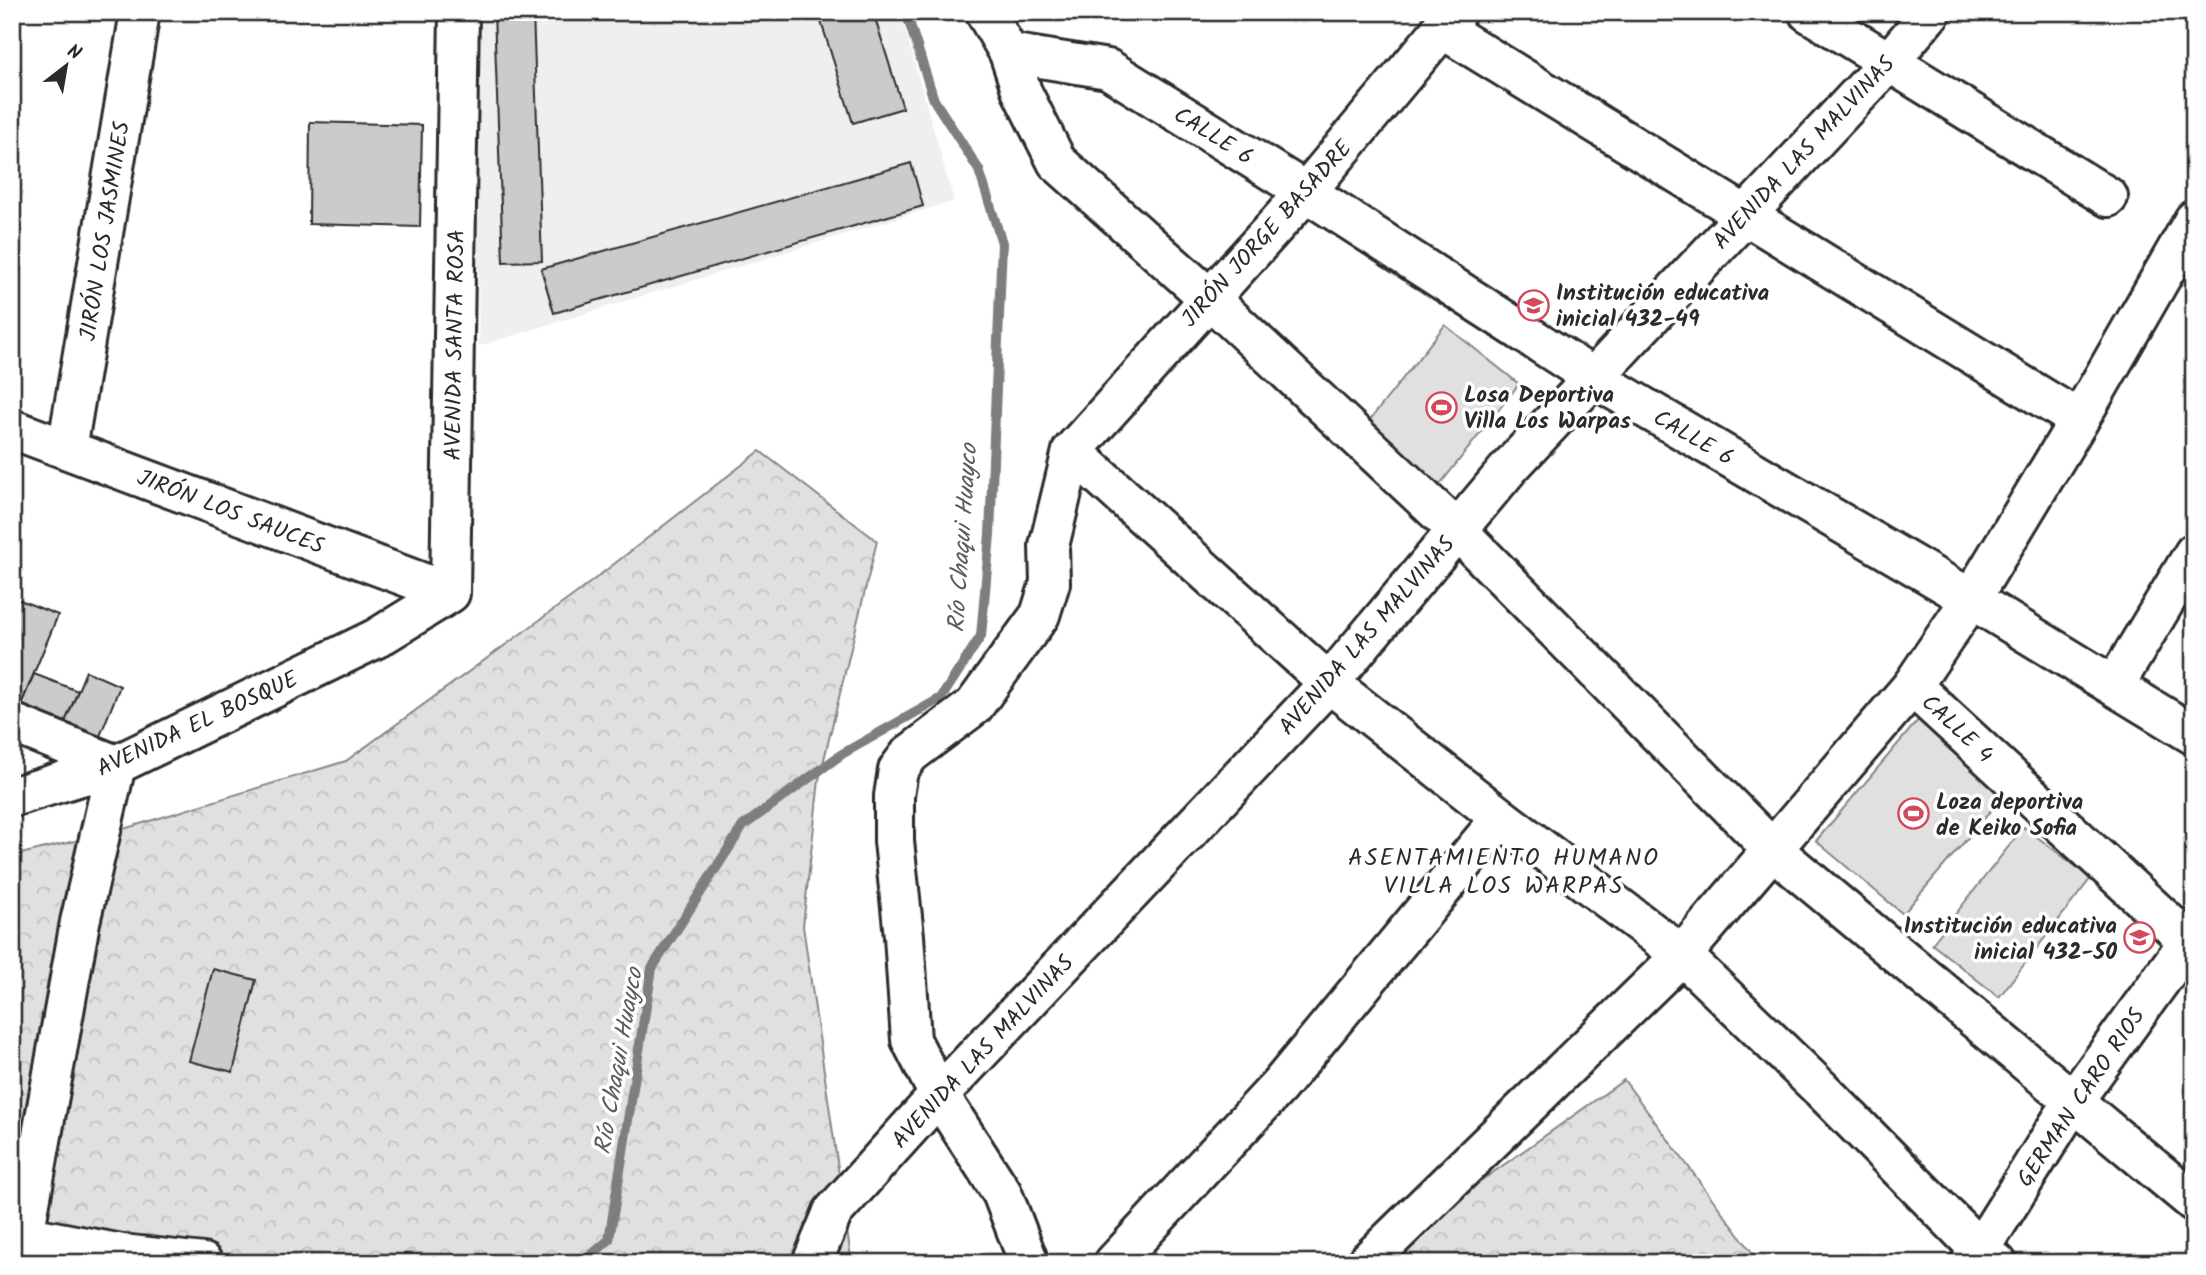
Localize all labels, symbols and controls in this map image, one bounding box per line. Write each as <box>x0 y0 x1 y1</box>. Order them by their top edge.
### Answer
north arrow <box>32 32 102 102</box>
text: N <box>61 37 87 69</box>
street label: AVENIDA LAS MALVINAS <box>1705 48 1904 259</box>
street label: CALLE 6 <box>1166 98 1260 175</box>
street label: JIRÓN LOS JASMINES <box>71 119 141 344</box>
street label: JIRÓN JORGE BASADRE <box>1173 132 1362 336</box>
street label: AVENIDA SANTA ROSA <box>436 229 476 461</box>
place label: Institución educativa inicial 432-49 <box>1556 276 1770 338</box>
school or university icon: Institución educativa inicial 432-49 <box>1516 288 1550 322</box>
place label: Losa Deportiva Villa Los Warpas <box>1464 378 1631 440</box>
sports icon: Losa Deportiva Villa Los Warpas <box>1424 390 1458 424</box>
street label: CALLE 6 <box>1646 401 1740 476</box>
water label: Río Chaqui Huayco <box>937 441 990 634</box>
street label: JIRÓN LOS SAUCES <box>132 461 329 565</box>
street label: AVENIDA LAS MALVINAS <box>1271 529 1464 744</box>
street label: AVENIDA EL BOSQUE <box>91 662 305 787</box>
street label: CALLE 4 <box>1912 686 2001 773</box>
place label: Loza deportiva de Keiko Sofia <box>1936 785 2084 847</box>
sports icon: Loza deportiva de Keiko Sofia <box>1896 797 1930 831</box>
district label: ASENTAMIENTO HUMANO VILLA LOS WARPAS <box>1348 839 1660 906</box>
place label: Institución educativa inicial 432-50 <box>1904 909 2117 971</box>
school or university icon: Institución educativa inicial 432-50 <box>2123 921 2157 955</box>
street label: AVENIDA LAS MALVINAS <box>884 947 1083 1158</box>
water label: Río Chaqui Huayco <box>584 963 655 1158</box>
street label: GERMAN CARO RIOS <box>2008 1001 2155 1195</box>

